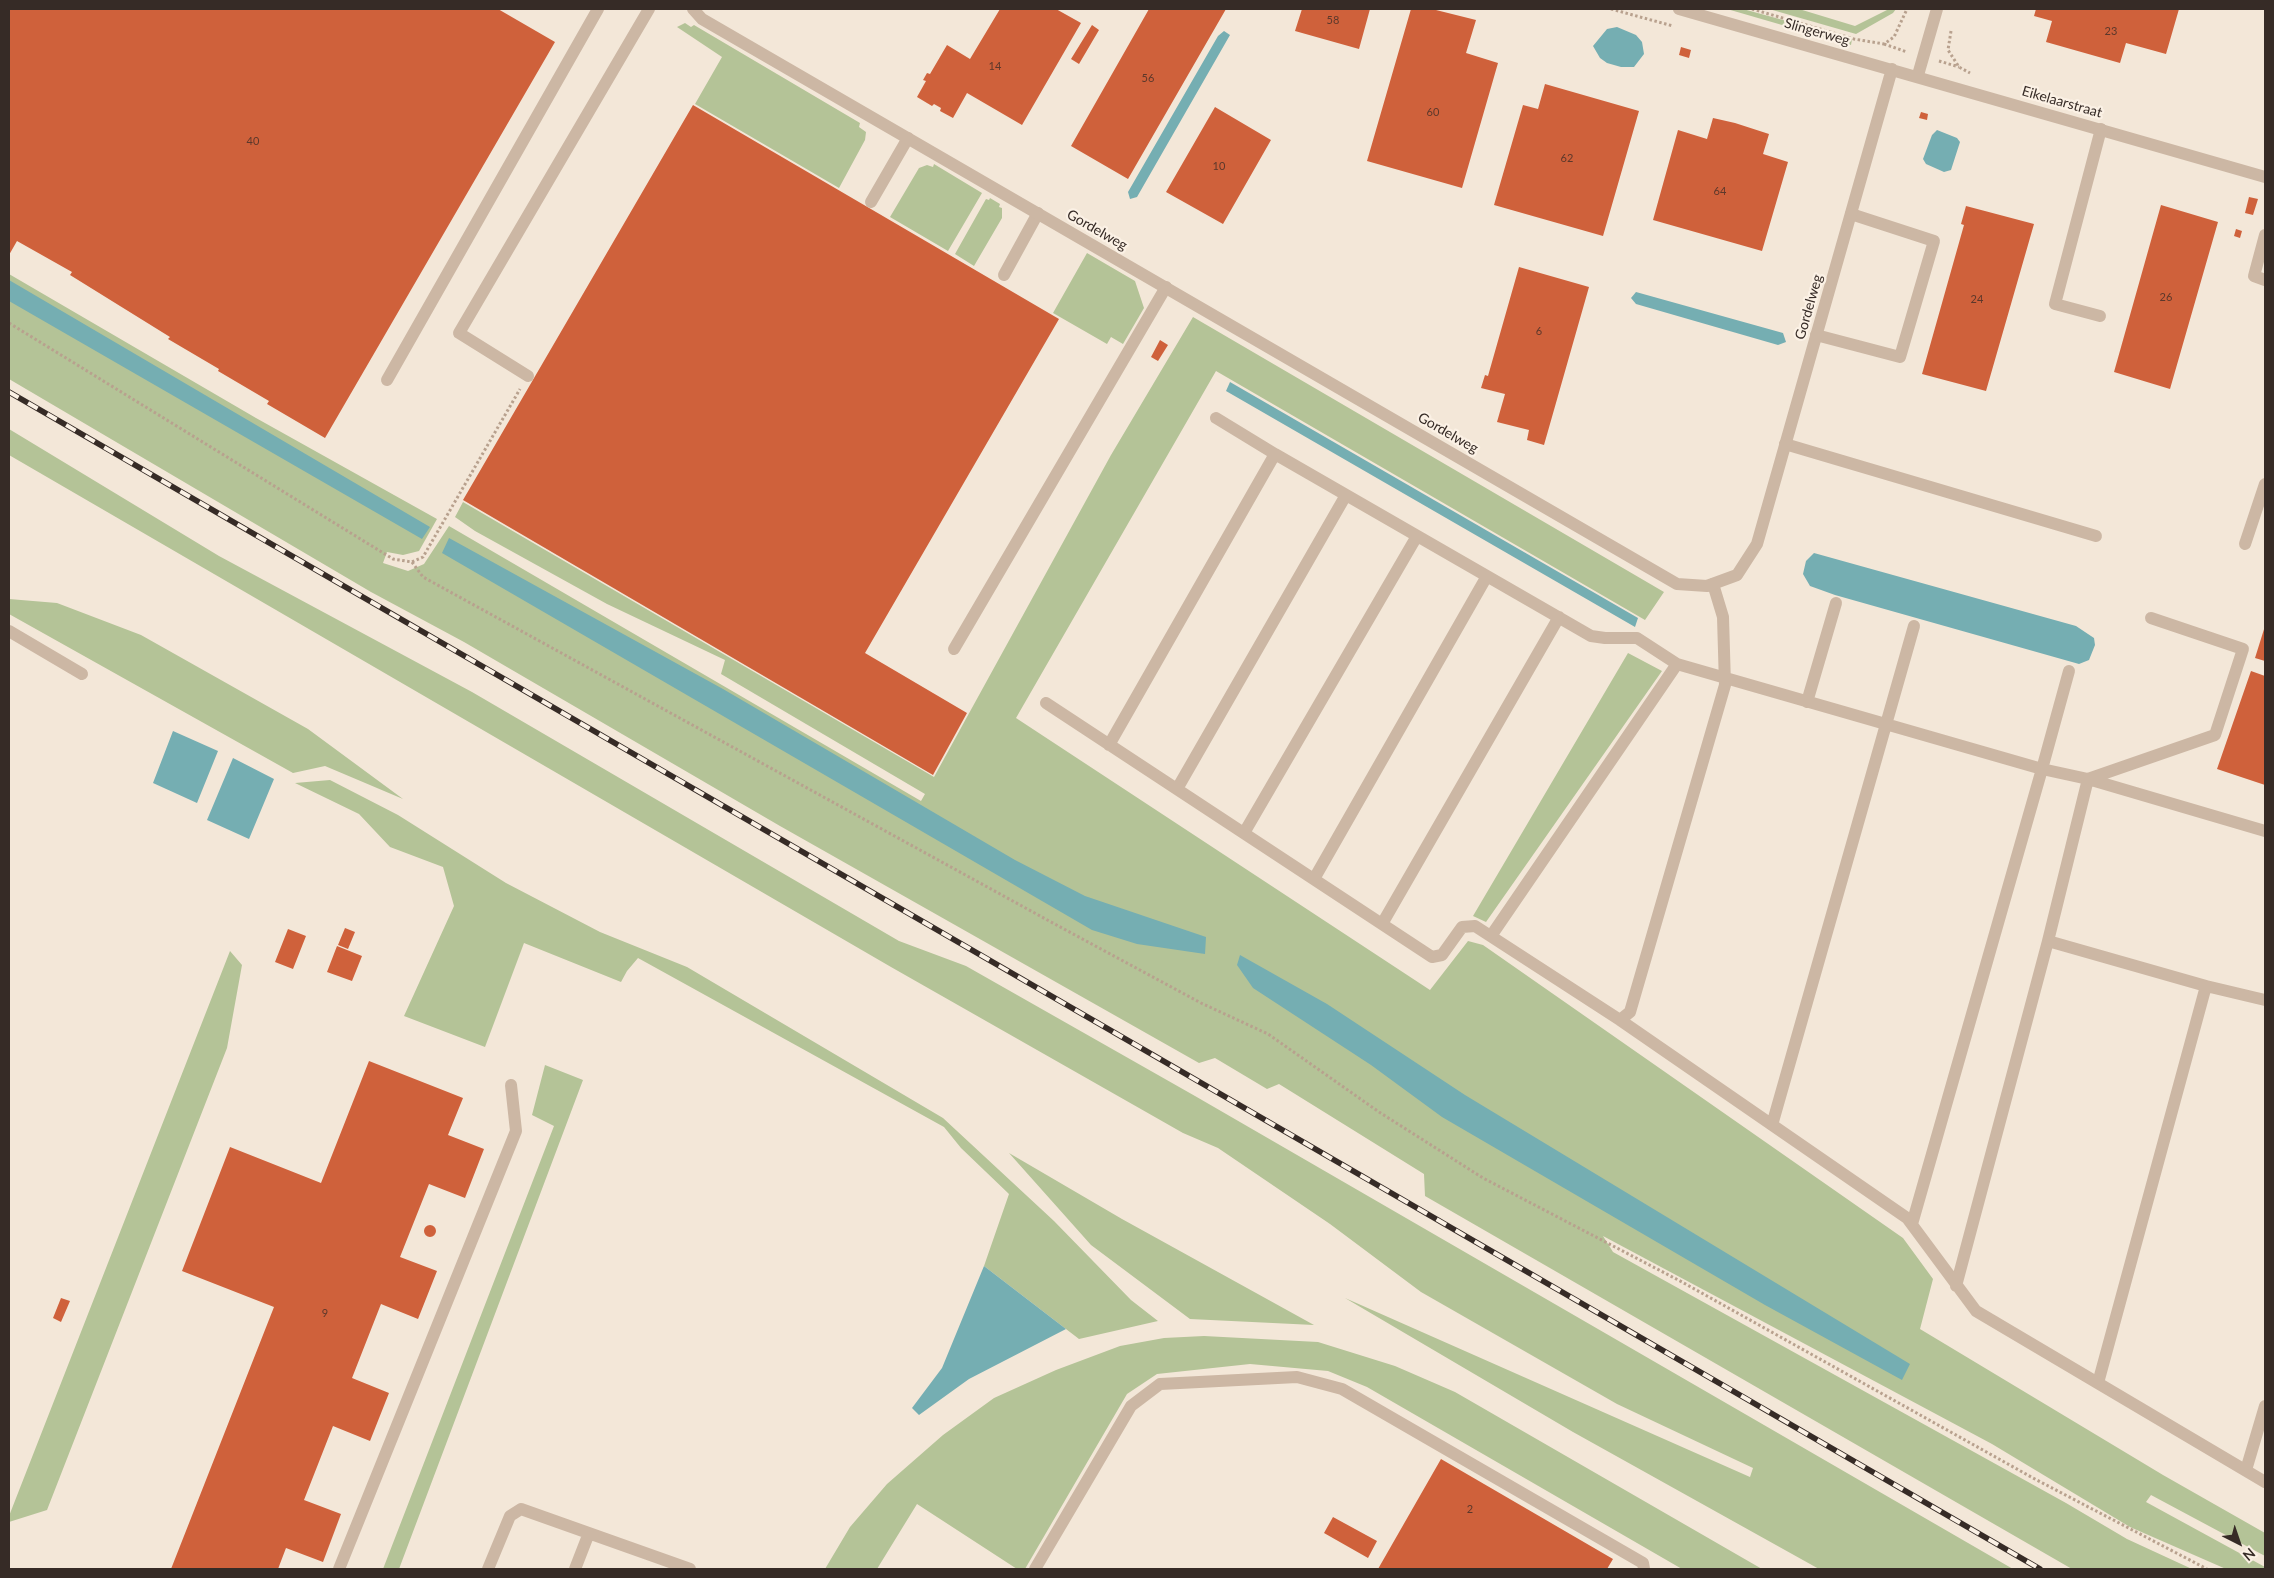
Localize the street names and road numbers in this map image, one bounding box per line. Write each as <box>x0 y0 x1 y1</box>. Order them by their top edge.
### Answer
street label: Slingerweg <box>1782 15 1852 49</box>
street label: Eikelaarstraat <box>2020 83 2104 121</box>
street label: Gordelweg <box>1064 206 1130 254</box>
street label: Gordelweg <box>1792 272 1826 342</box>
street label: Gordelweg <box>1415 409 1481 457</box>

